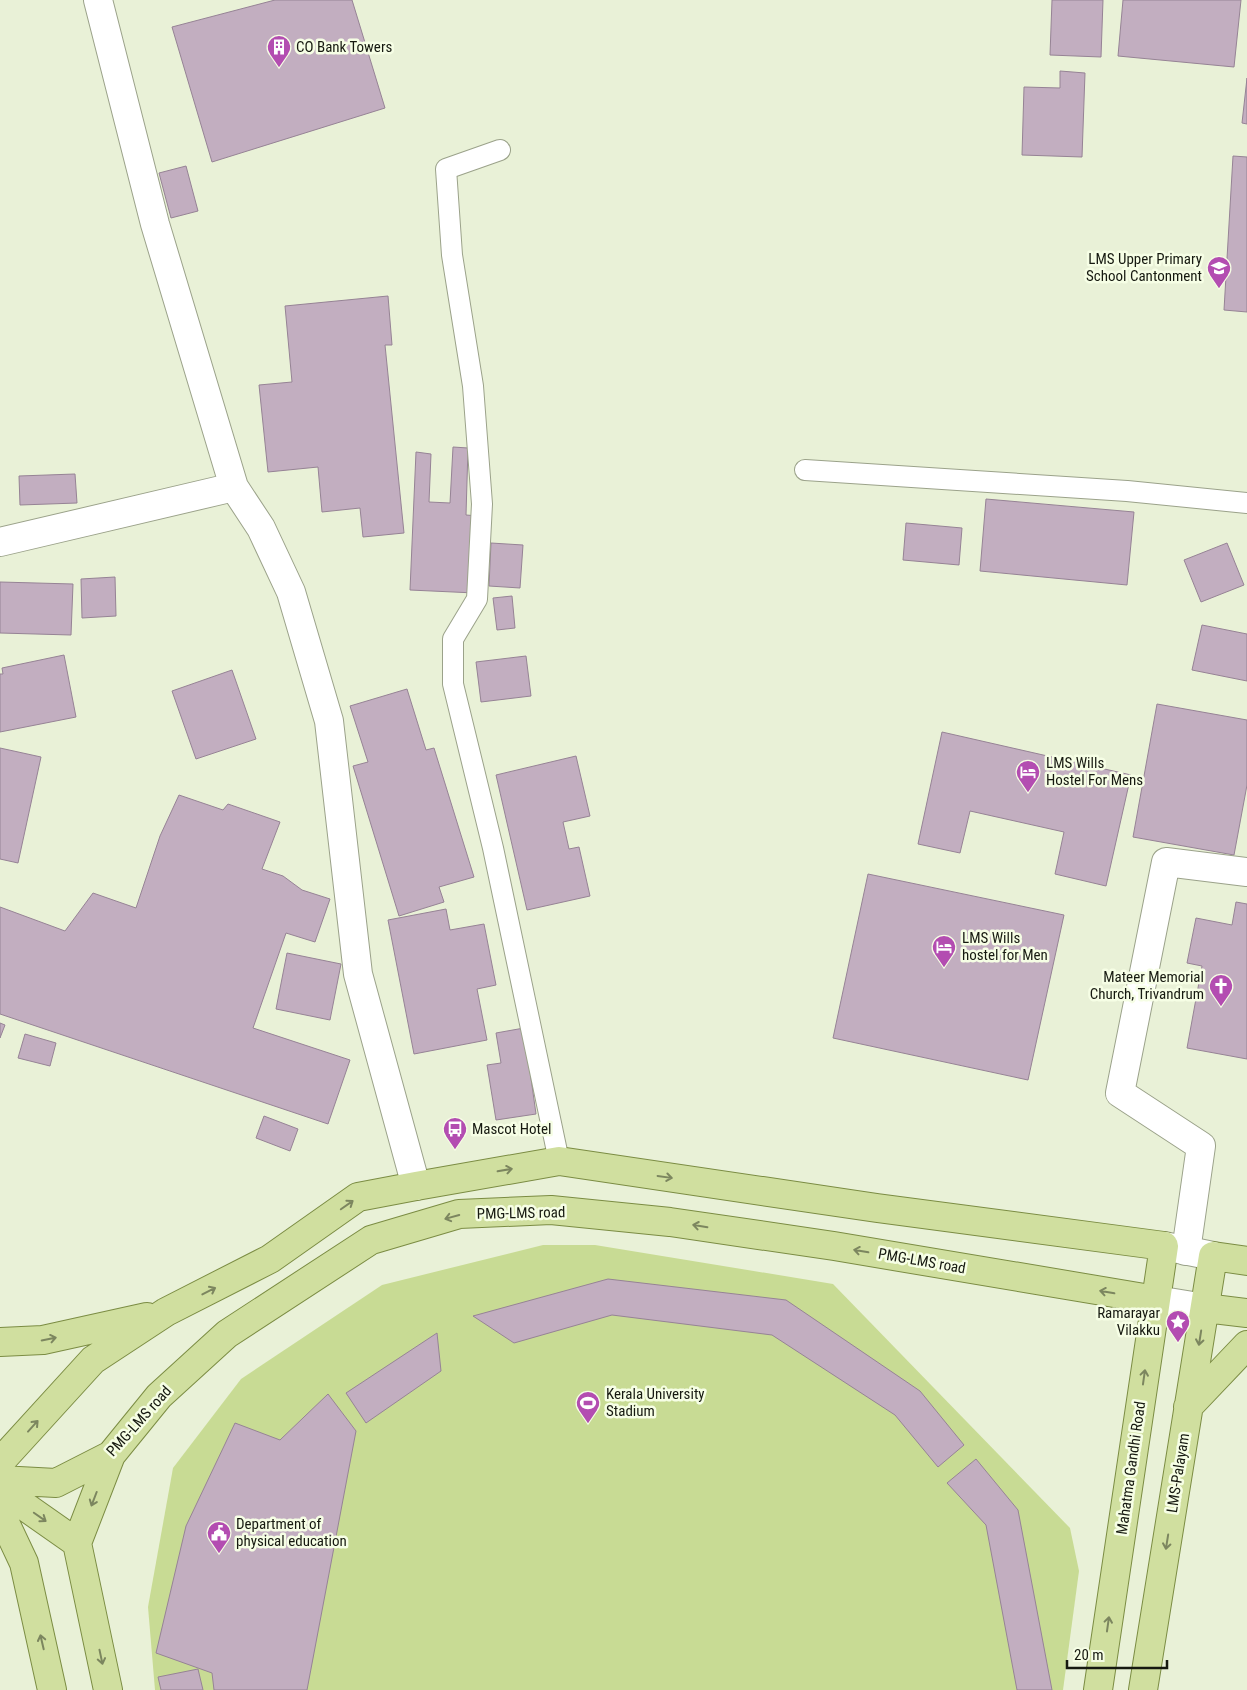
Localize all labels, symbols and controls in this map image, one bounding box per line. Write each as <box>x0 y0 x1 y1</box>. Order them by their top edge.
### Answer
building icon: CO Bank Towers <box>266 34 292 68</box>
place label: CO Bank Towers <box>296 38 392 56</box>
place label: LMS Upper Primary School Cantonment <box>1086 250 1202 285</box>
school or university icon: LMS Upper Primary School Cantonment <box>1206 255 1232 289</box>
place label: LMS Wills Hostel For Mens <box>1046 754 1143 789</box>
hotel icon: LMS Wills Hostel For Mens <box>1015 759 1041 793</box>
place label: LMS Wills hostel for Men <box>962 929 1048 964</box>
hotel icon: LMS Wills hostel for Men <box>931 934 957 968</box>
place label: Mateer Memorial Church, Trivandrum <box>1090 968 1204 1003</box>
church icon: Mateer Memorial Church, Trivandrum <box>1208 973 1234 1007</box>
bus stop icon: Mascot Hotel <box>442 1116 468 1150</box>
place label: Mascot Hotel <box>472 1120 551 1138</box>
one-way arrow <box>496 1165 512 1175</box>
one-way arrow <box>657 1172 673 1182</box>
one-way arrow <box>340 1200 354 1210</box>
street label: PMG-LMS road <box>477 1203 565 1223</box>
one-way arrow <box>444 1212 460 1222</box>
one-way arrow <box>693 1221 709 1231</box>
street label: PMG-LMS road <box>877 1244 967 1278</box>
one-way arrow <box>853 1245 869 1255</box>
one-way arrow <box>201 1285 216 1295</box>
one-way arrow <box>1100 1287 1116 1297</box>
place label: Ramarayar Vilakku <box>1097 1304 1160 1339</box>
place icon: Ramarayar Vilakku <box>1165 1309 1191 1343</box>
one-way arrow <box>1194 1330 1204 1346</box>
one-way arrow <box>40 1334 56 1343</box>
one-way arrow <box>1139 1369 1149 1385</box>
street label: PMG-LMS road <box>103 1382 175 1460</box>
place label: Kerala University Stadium <box>606 1385 705 1420</box>
sports icon: Kerala University Stadium <box>575 1390 601 1424</box>
street label: Mahatma Gandhi Road <box>1113 1400 1149 1536</box>
one-way arrow <box>27 1419 39 1432</box>
street label: LMS-Palayam <box>1163 1432 1193 1514</box>
one-way arrow <box>89 1491 99 1506</box>
one-way arrow <box>33 1512 47 1522</box>
place label: Department of physical education <box>236 1515 347 1550</box>
public building icon: Department of physical education <box>206 1520 232 1554</box>
one-way arrow <box>1161 1533 1171 1549</box>
one-way arrow <box>1103 1617 1113 1633</box>
one-way arrow <box>37 1635 46 1651</box>
scale bar <box>1067 1638 1167 1670</box>
text: 20 m <box>1074 1646 1104 1664</box>
one-way arrow <box>97 1649 106 1665</box>

